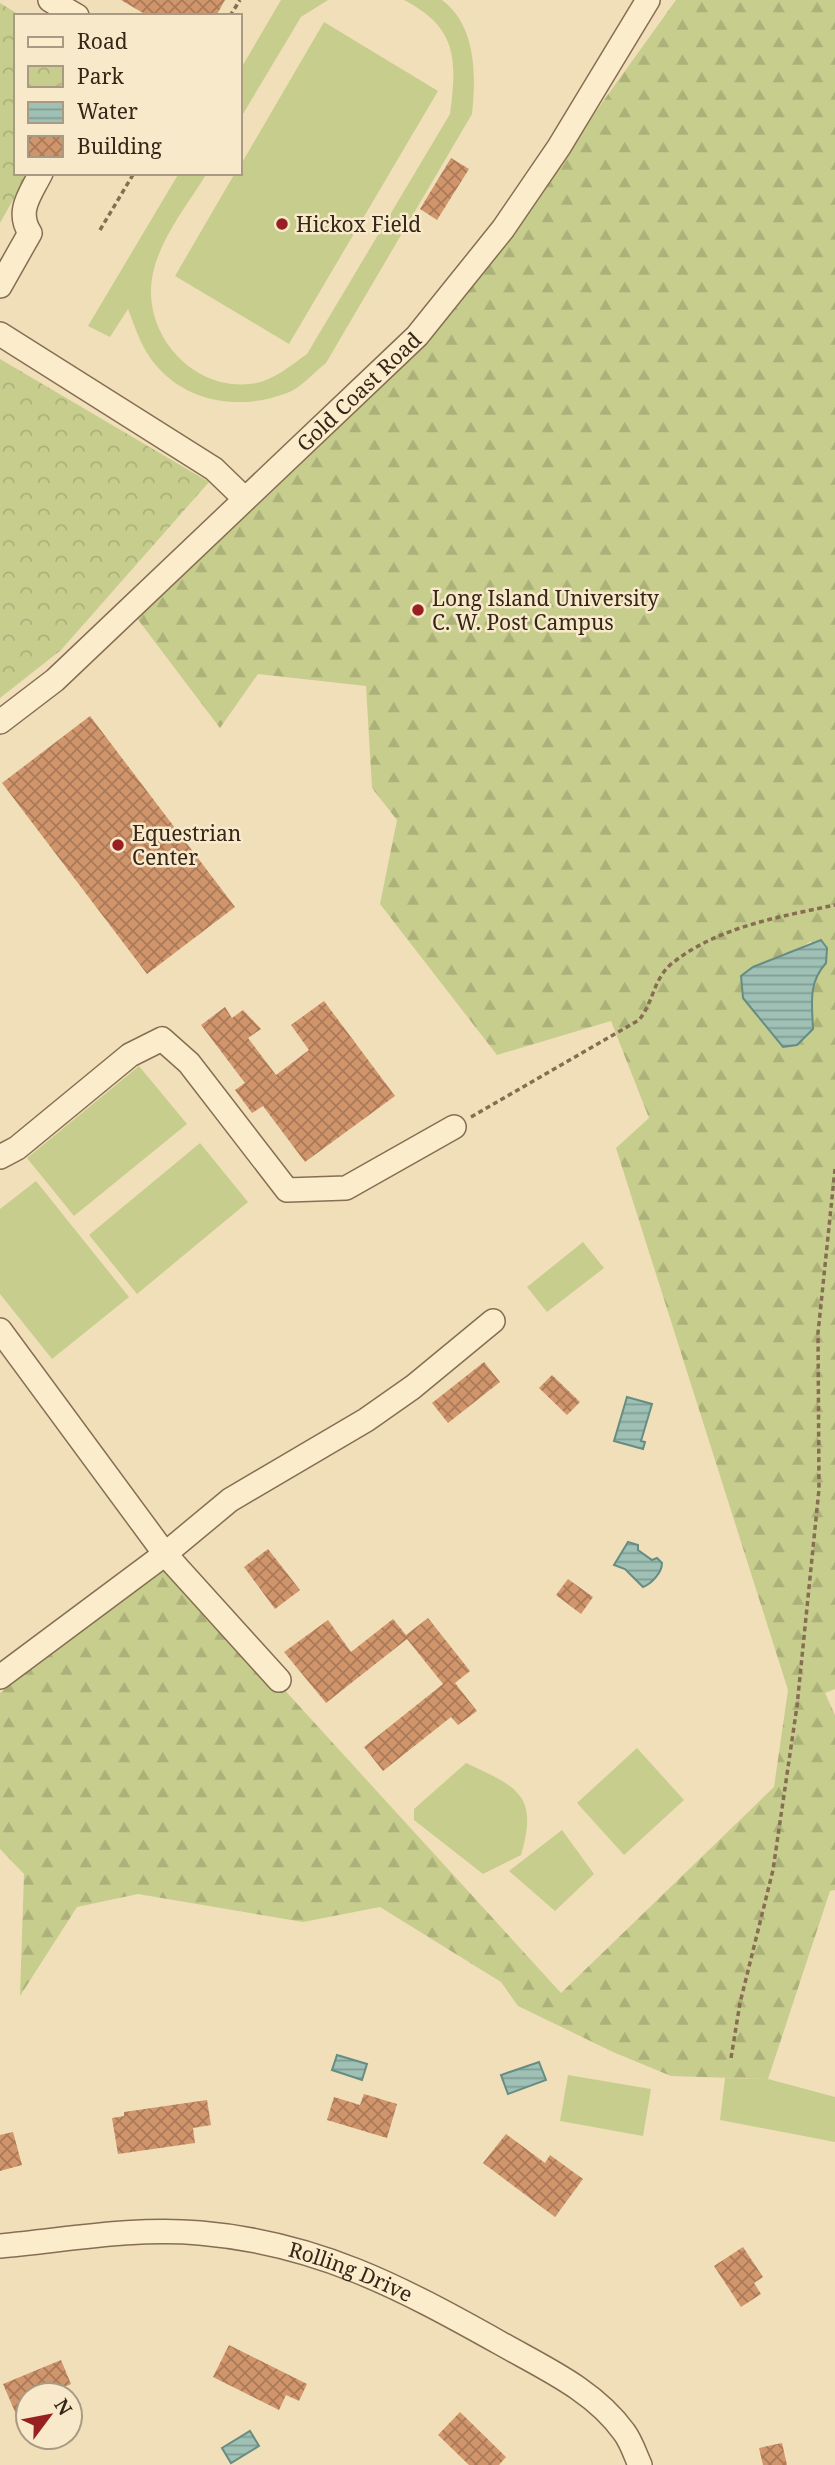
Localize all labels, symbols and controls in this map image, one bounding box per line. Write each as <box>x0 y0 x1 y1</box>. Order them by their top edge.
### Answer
legend <box>14 14 242 175</box>
text: Road <box>77 27 128 55</box>
text: Park <box>77 62 124 90</box>
text: Water <box>77 97 138 125</box>
text: Building <box>77 132 162 160</box>
place label: Hickox Field <box>296 210 421 238</box>
marker: Hickox Field <box>274 216 290 232</box>
street label: Gold Coast Road <box>290 326 427 457</box>
place label: Long Island University C. W. Post Campus <box>432 584 659 636</box>
marker: Long Island University C. W. Post Campus <box>410 602 426 618</box>
place label: Equestrian Center <box>132 819 241 871</box>
marker: Equestrian Center <box>110 837 126 853</box>
street label: Rolling Drive <box>286 2235 418 2308</box>
north arrow <box>14 2381 84 2451</box>
text: N <box>48 2394 78 2420</box>

